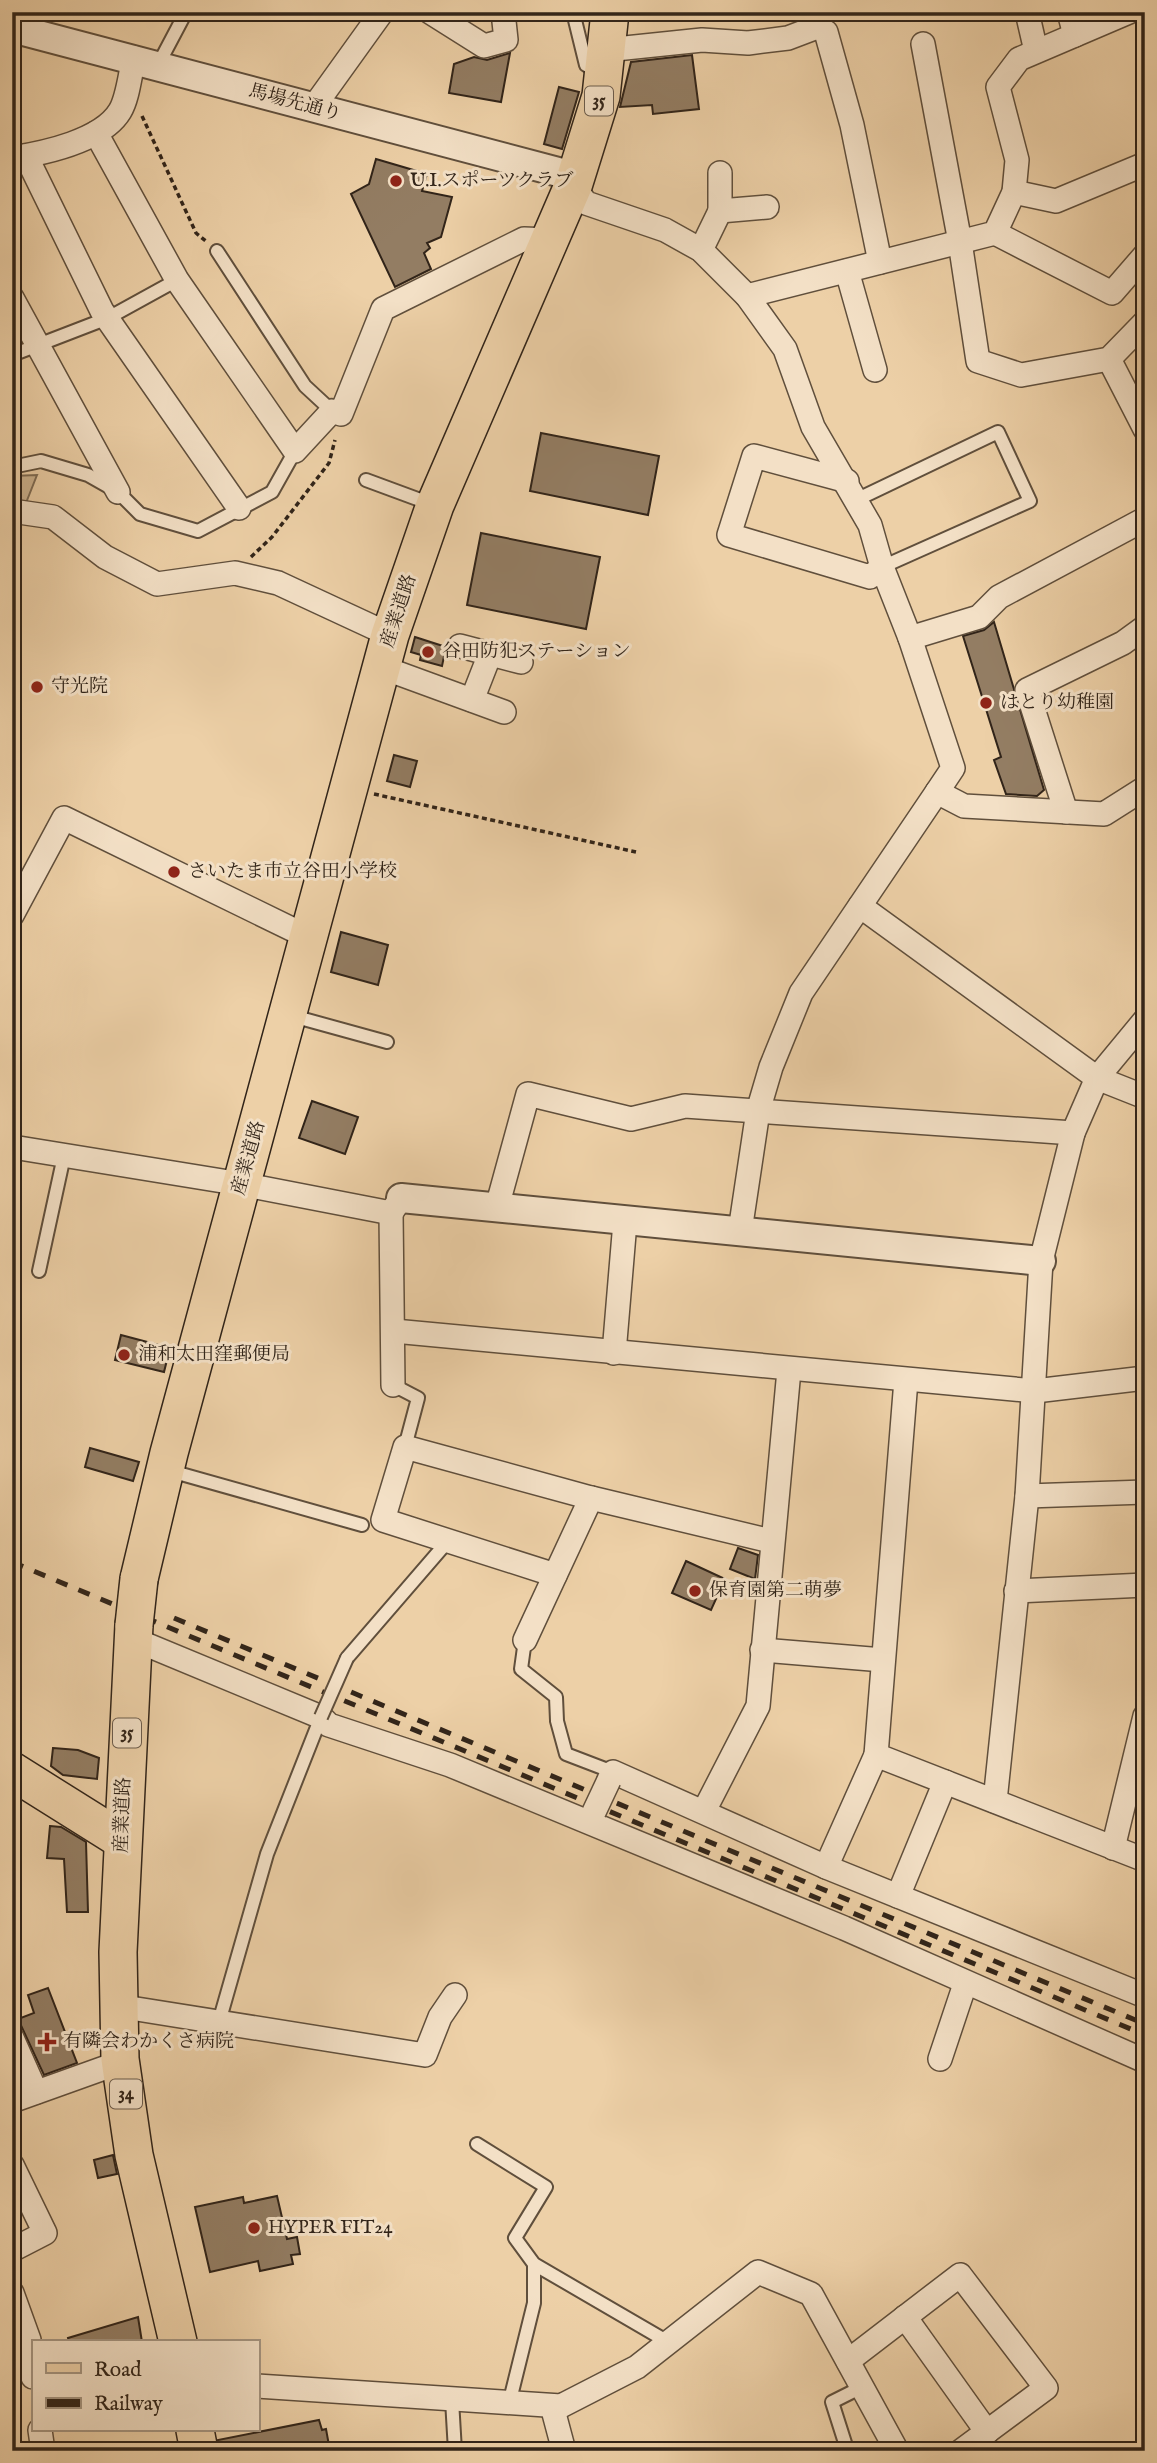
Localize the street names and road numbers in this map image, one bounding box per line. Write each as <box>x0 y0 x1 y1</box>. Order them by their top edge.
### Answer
street label: 馬場先通り <box>246 79 344 127</box>
road number: 35 <box>585 86 613 116</box>
street label: 産業道路 <box>376 571 422 651</box>
street label: 産業道路 <box>227 1118 271 1198</box>
road number: 35 <box>113 1718 141 1748</box>
street label: 産業道路 <box>110 1777 136 1853</box>
road number: 34 <box>110 2080 142 2108</box>

